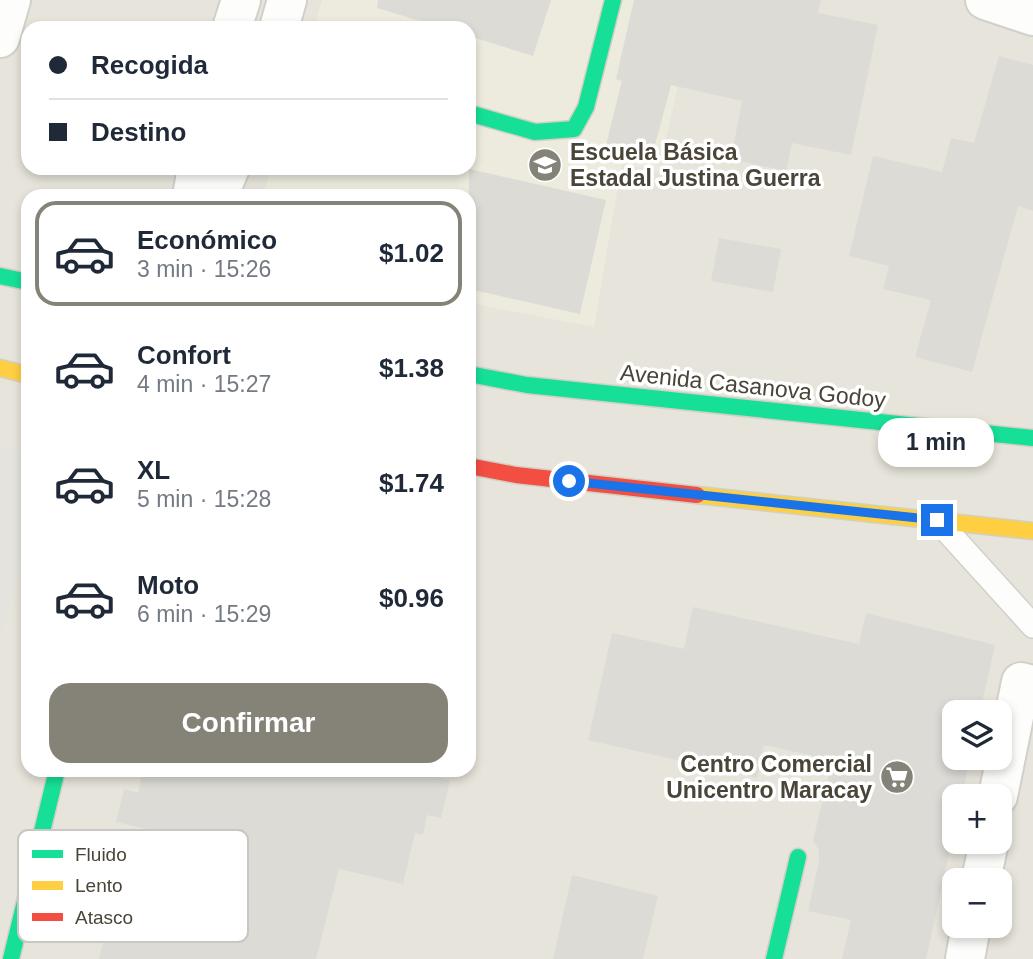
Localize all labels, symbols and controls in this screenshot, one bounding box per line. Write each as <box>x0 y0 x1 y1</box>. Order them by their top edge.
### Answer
text: Recogida <box>91 50 208 80</box>
text: Destino <box>91 117 186 147</box>
place label: Escuela Básica Estadal Justina Guerra <box>570 139 821 191</box>
school or university icon: Escuela Básica Estadal Justina Guerra <box>526 146 564 184</box>
icon: car <box>53 222 116 285</box>
text: Económico <box>137 225 277 255</box>
text: $1.02 <box>379 238 444 268</box>
text: 3 min · 15:26 <box>137 256 271 282</box>
icon: car <box>53 337 116 400</box>
text: Confort <box>137 340 231 370</box>
text: $1.38 <box>379 353 444 383</box>
street label: Avenida Casanova Godoy <box>619 359 888 413</box>
text: 4 min · 15:27 <box>137 371 271 397</box>
callout: 1 min <box>879 419 995 468</box>
text: 1 min <box>906 429 966 455</box>
icon: car <box>53 452 116 515</box>
text: XL <box>137 455 170 485</box>
route start <box>553 465 585 497</box>
text: $1.74 <box>379 468 444 498</box>
text: 5 min · 15:28 <box>137 486 271 512</box>
route end <box>921 504 953 536</box>
icon: car <box>53 567 116 630</box>
text: Moto <box>137 570 199 600</box>
text: $0.96 <box>379 583 444 613</box>
text: 6 min · 15:29 <box>137 601 271 627</box>
button: Confirmar <box>49 683 448 763</box>
map controls <box>942 700 1012 938</box>
button: layers <box>942 700 1012 770</box>
place label: Centro Comercial Unicentro Maracay <box>666 751 872 803</box>
supermarket icon: Centro Comercial Unicentro Maracay <box>878 758 916 796</box>
button: + <box>942 784 1012 854</box>
legend <box>18 830 248 942</box>
text: Fluido <box>75 844 127 865</box>
button: − <box>942 868 1012 938</box>
text: Lento <box>75 875 123 896</box>
text: Atasco <box>75 907 133 928</box>

